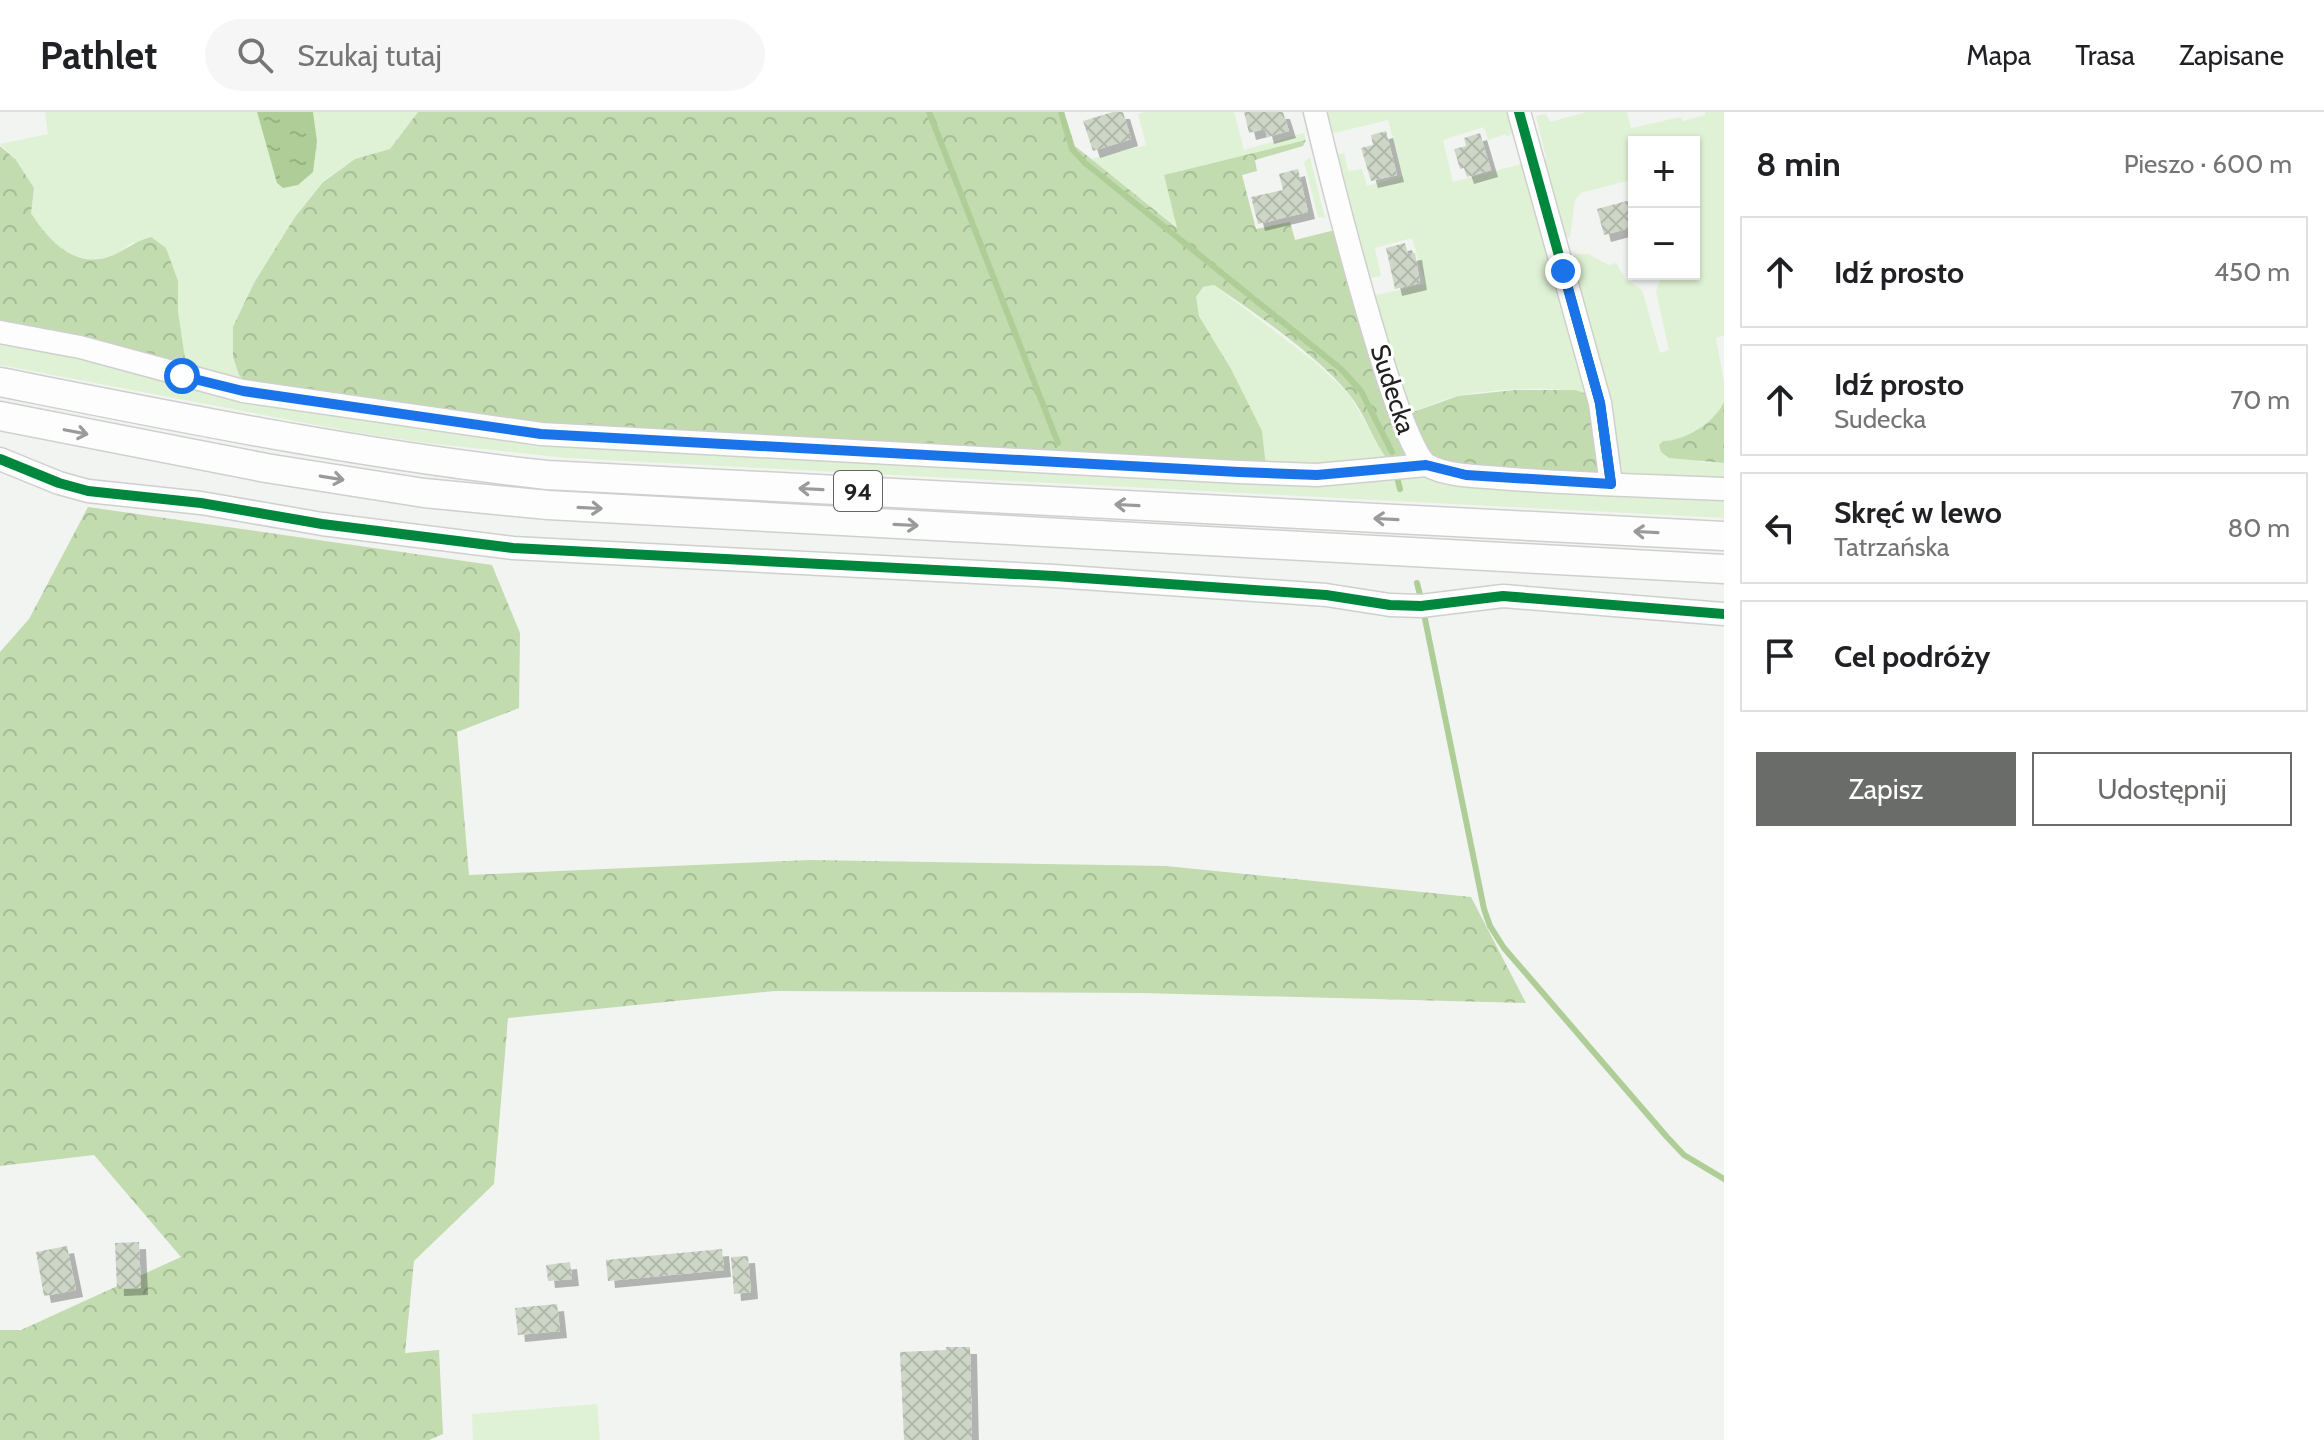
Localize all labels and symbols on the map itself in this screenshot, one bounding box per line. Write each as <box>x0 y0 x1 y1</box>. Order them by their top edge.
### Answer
route end <box>1545 253 1581 289</box>
street label: Sudecka <box>1364 340 1423 438</box>
route start <box>164 358 200 394</box>
one-way arrow <box>63 425 89 440</box>
road number: 94 <box>834 471 882 511</box>
one-way arrow <box>319 472 344 487</box>
one-way arrow <box>798 481 825 496</box>
one-way arrow <box>1114 497 1141 512</box>
one-way arrow <box>576 500 603 515</box>
one-way arrow <box>1373 511 1400 526</box>
one-way arrow <box>892 518 919 533</box>
one-way arrow <box>1633 524 1660 539</box>

